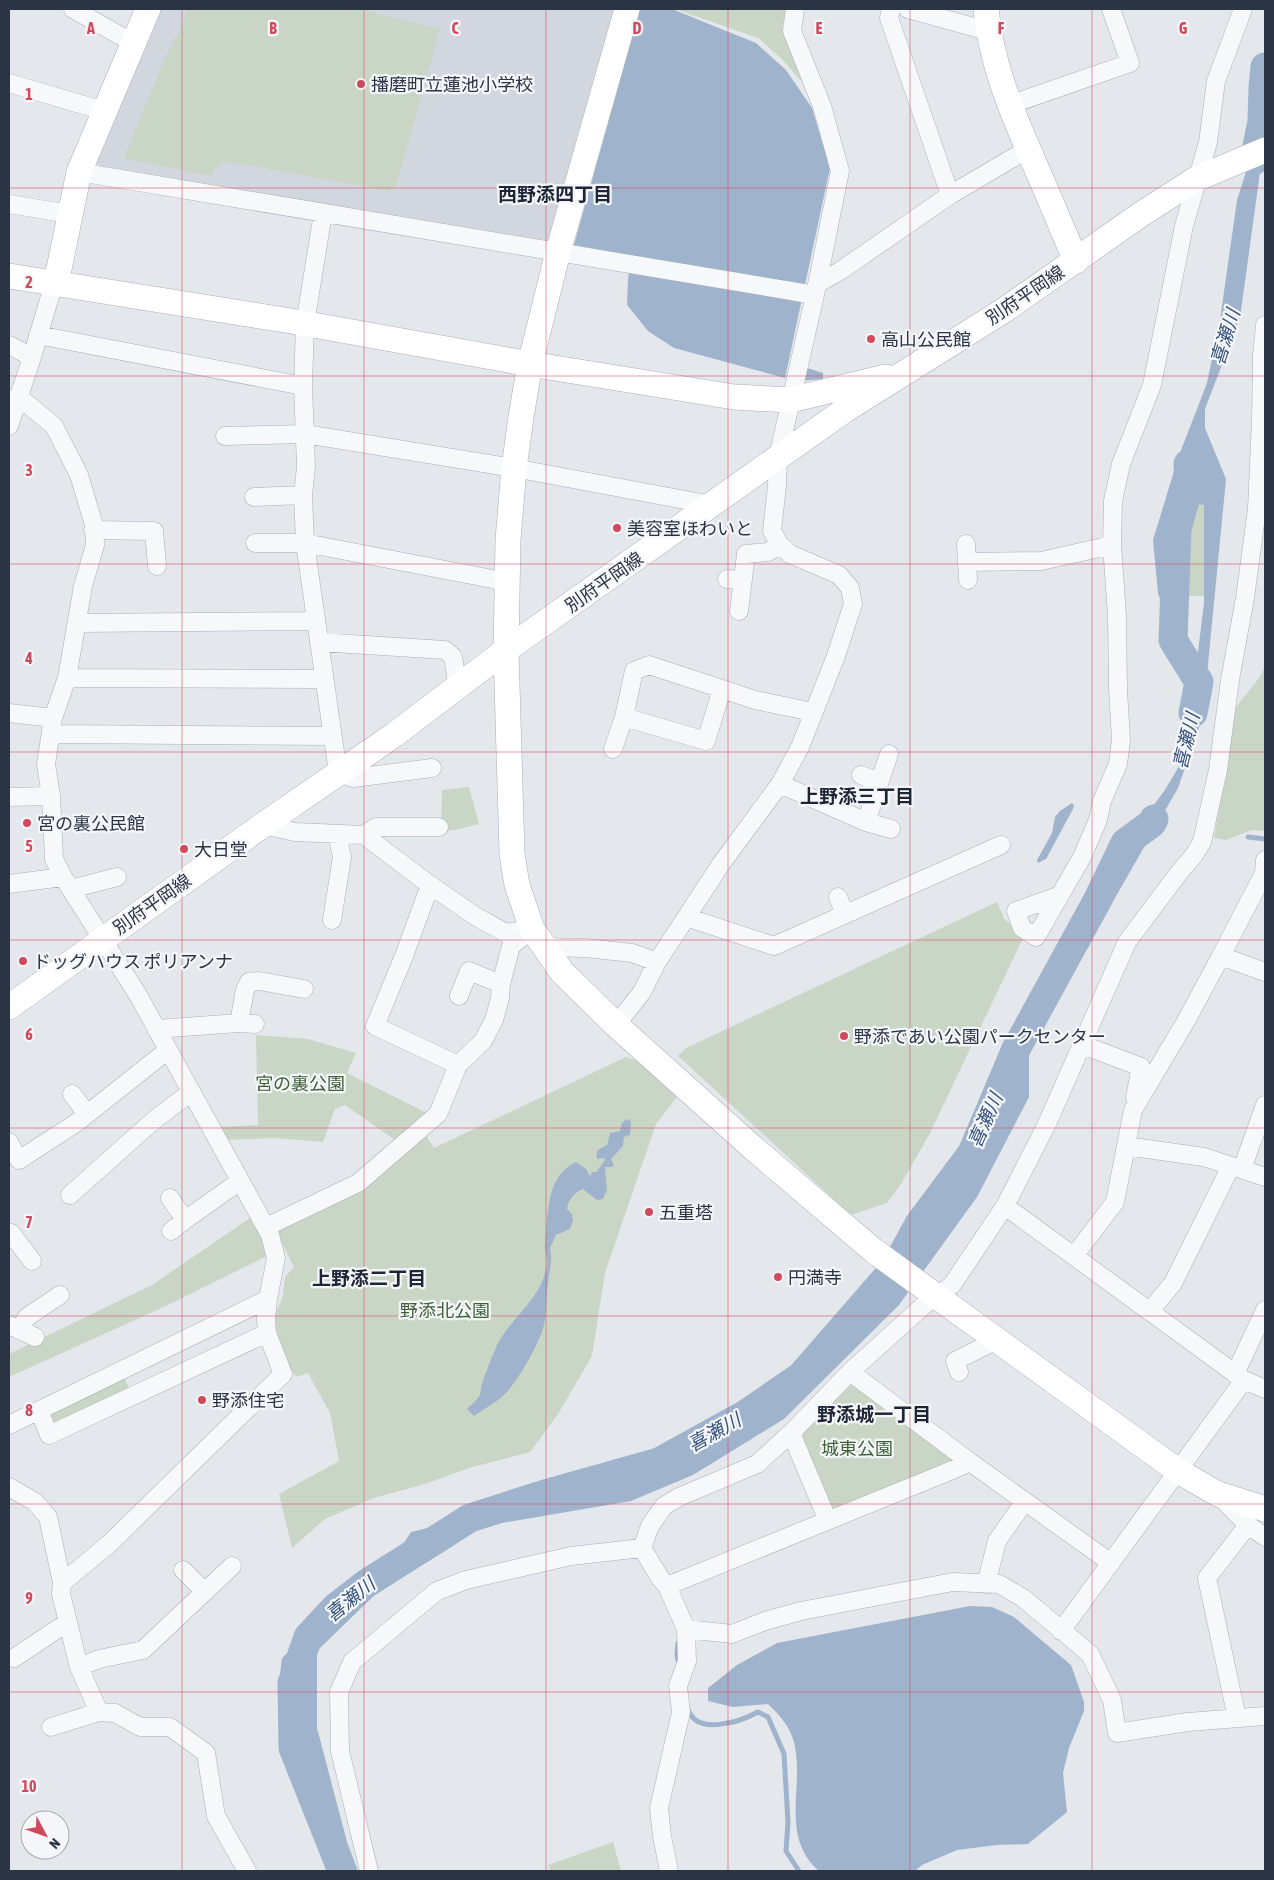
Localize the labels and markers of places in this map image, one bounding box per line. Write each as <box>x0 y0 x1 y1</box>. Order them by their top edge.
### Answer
place label: 播磨町立蓮池小学校 <box>371 74 533 95</box>
marker: 播磨町立蓮池小学校 <box>355 78 367 90</box>
place label: 高山公民館 <box>881 329 971 350</box>
marker: 高山公民館 <box>865 333 877 345</box>
place label: 美容室ほわいと <box>627 518 753 539</box>
marker: 美容室ほわいと <box>611 522 623 534</box>
place label: 宮の裏公民館 <box>37 813 145 834</box>
marker: 宮の裏公民館 <box>21 817 33 829</box>
place label: 大日堂 <box>194 839 248 860</box>
marker: 大日堂 <box>178 843 190 855</box>
place label: ドッグハウス ポリアンナ <box>33 951 233 972</box>
marker: ドッグハウス ポリアンナ <box>17 955 29 967</box>
place label: 野添であい公園パークセンター <box>854 1026 1106 1047</box>
marker: 野添であい公園パークセンター <box>838 1030 850 1042</box>
place label: 五重塔 <box>659 1202 713 1223</box>
marker: 五重塔 <box>643 1206 655 1218</box>
place label: 円満寺 <box>788 1267 842 1288</box>
marker: 円満寺 <box>772 1271 784 1283</box>
place label: 野添住宅 <box>212 1390 284 1411</box>
marker: 野添住宅 <box>196 1394 208 1406</box>

